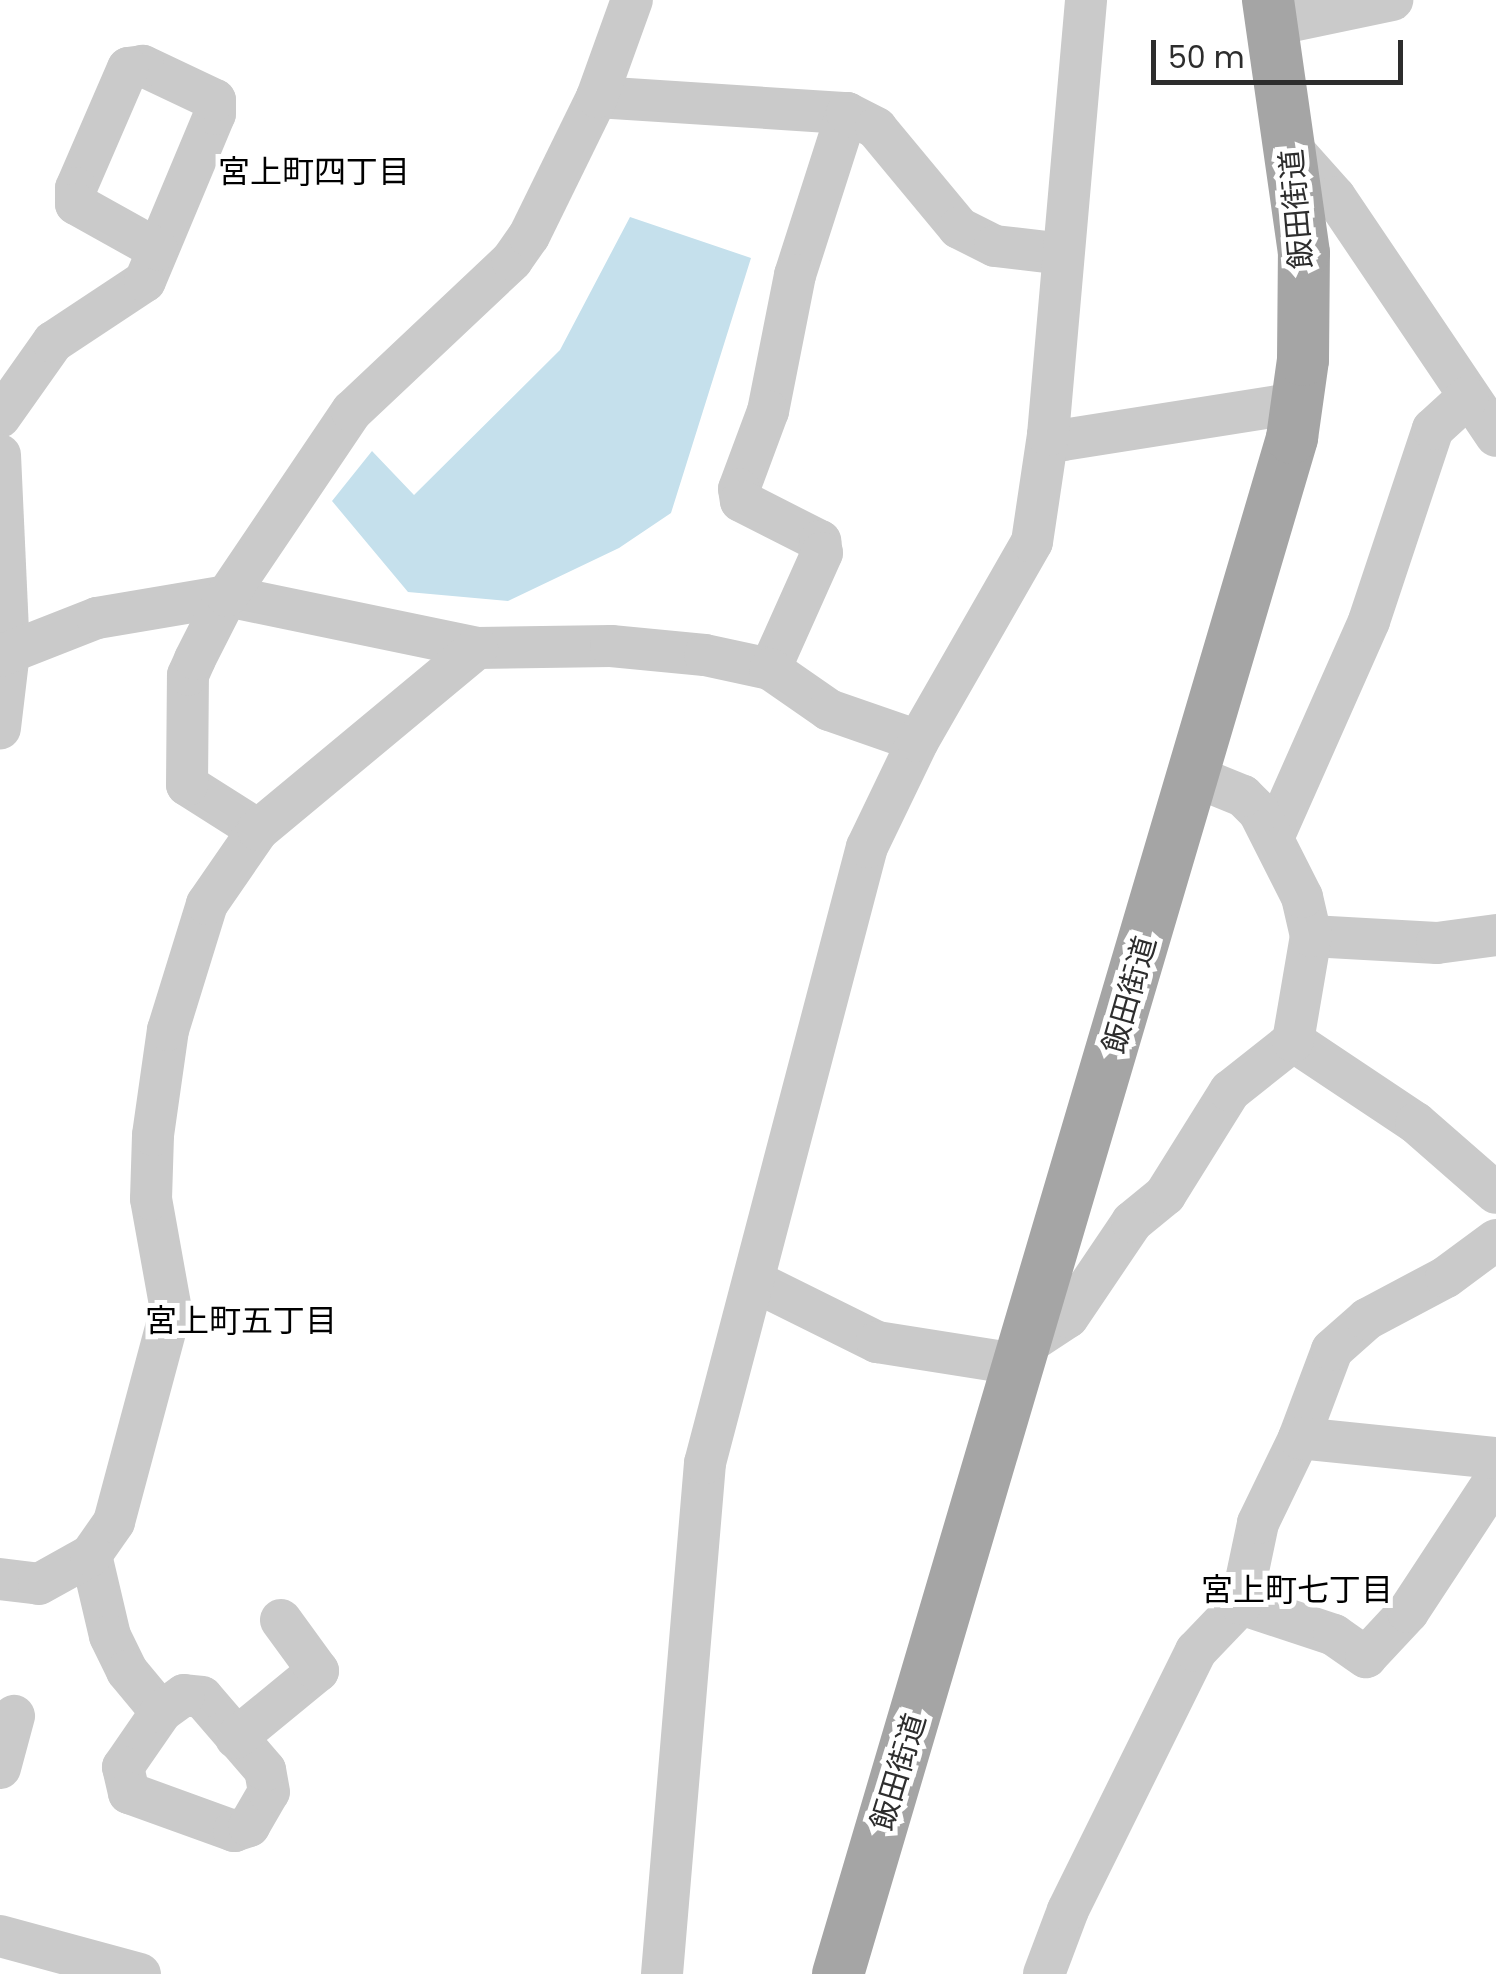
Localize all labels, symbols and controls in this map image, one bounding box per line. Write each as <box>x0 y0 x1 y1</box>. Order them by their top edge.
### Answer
scale bar <box>1156 20 1408 82</box>
text: 50 m <box>1168 36 1245 79</box>
street label: 飯田街道 <box>1274 148 1320 270</box>
district label: 宮上町四丁目 <box>218 153 410 191</box>
street label: 飯田街道 <box>1096 932 1164 1058</box>
district label: 宮上町五丁目 <box>145 1302 337 1340</box>
district label: 宮上町七丁目 <box>1201 1571 1393 1609</box>
street label: 飯田街道 <box>864 1709 934 1835</box>

